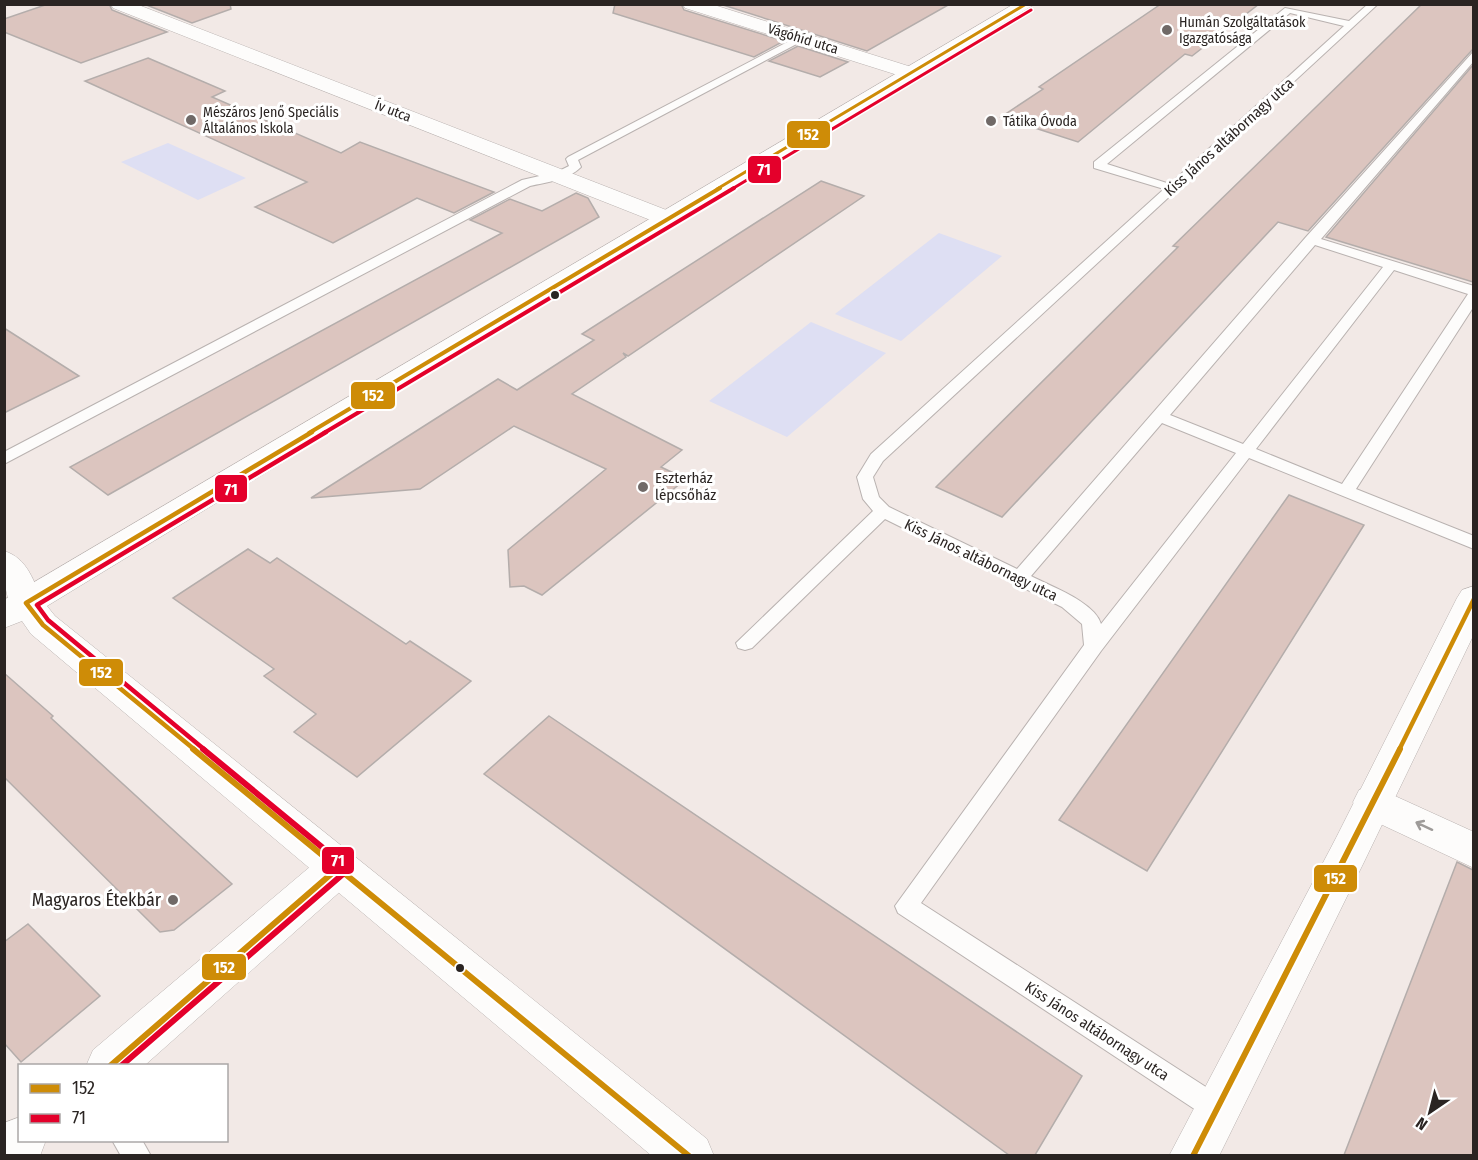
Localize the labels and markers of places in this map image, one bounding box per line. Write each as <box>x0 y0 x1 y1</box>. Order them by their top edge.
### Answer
place label: Humán Szolgáltatások Igazgatósága <box>1179 14 1306 47</box>
marker: Humán Szolgáltatások Igazgatósága <box>1160 23 1174 37</box>
place label: Mészáros Jenő Speciális Általános Iskola <box>203 104 339 137</box>
place label: Tátika Óvoda <box>1003 112 1077 130</box>
marker: Mészáros Jenő Speciális Általános Iskola <box>184 113 198 127</box>
marker: Tátika Óvoda <box>984 114 998 128</box>
unlabelled marker <box>549 289 561 301</box>
place label: Eszterház lépcsőház <box>655 469 716 504</box>
marker: Eszterház lépcsőház <box>636 480 650 494</box>
place label: Magyaros Étekbár <box>32 888 162 911</box>
marker: Magyaros Étekbár <box>166 893 180 907</box>
unlabelled marker <box>454 962 466 974</box>

